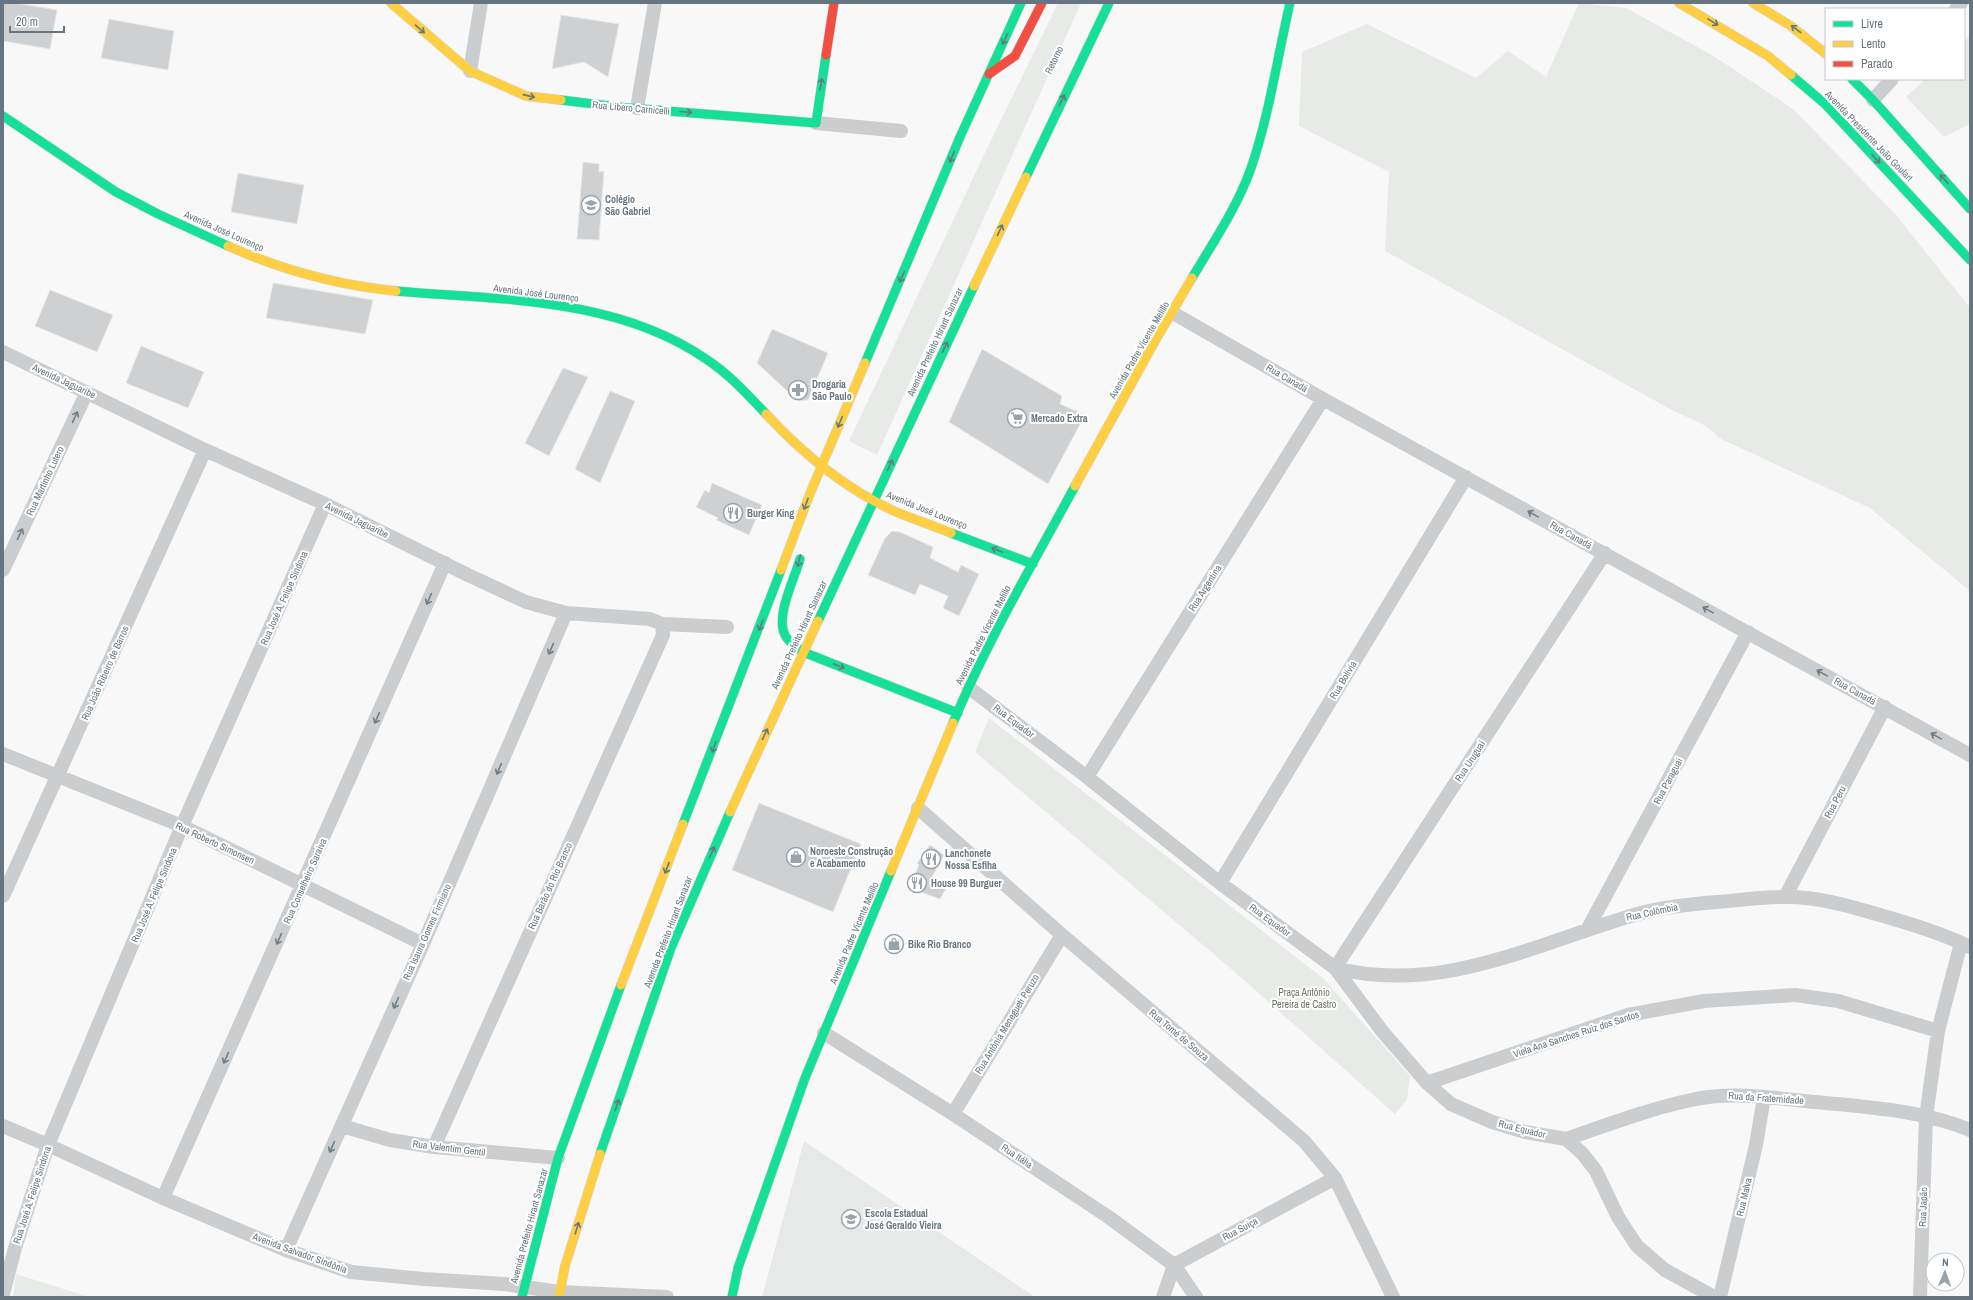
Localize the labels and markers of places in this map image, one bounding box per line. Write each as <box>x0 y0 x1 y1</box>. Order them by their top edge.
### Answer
place label: Colégio São Gabriel <box>605 193 651 218</box>
school or university icon: Colégio São Gabriel <box>580 194 602 216</box>
place label: Drogaria São Paulo <box>812 378 852 403</box>
pharmacy icon: Drogaria São Paulo <box>787 379 809 401</box>
supermarket icon: Mercado Extra <box>1006 407 1028 429</box>
place label: Mercado Extra <box>1031 412 1088 425</box>
restaurant icon: Burger King <box>722 502 744 524</box>
place label: Burger King <box>747 507 794 520</box>
place label: Noroeste Construção e Acabamento <box>810 845 893 870</box>
shop icon: Noroeste Construção e Acabamento <box>785 846 807 868</box>
place label: Lanchonete Nossa Esfiha <box>945 847 997 872</box>
restaurant icon: Lanchonete Nossa Esfiha <box>920 848 942 870</box>
restaurant icon: House 99 Burguer <box>906 872 928 894</box>
place label: House 99 Burguer <box>931 877 1002 890</box>
shop icon: Bike Rio Branco <box>883 933 905 955</box>
place label: Bike Rio Branco <box>908 938 971 951</box>
place label: Escola Estadual José Geraldo Vieira <box>865 1207 942 1232</box>
school or university icon: Escola Estadual José Geraldo Vieira <box>840 1208 862 1230</box>

